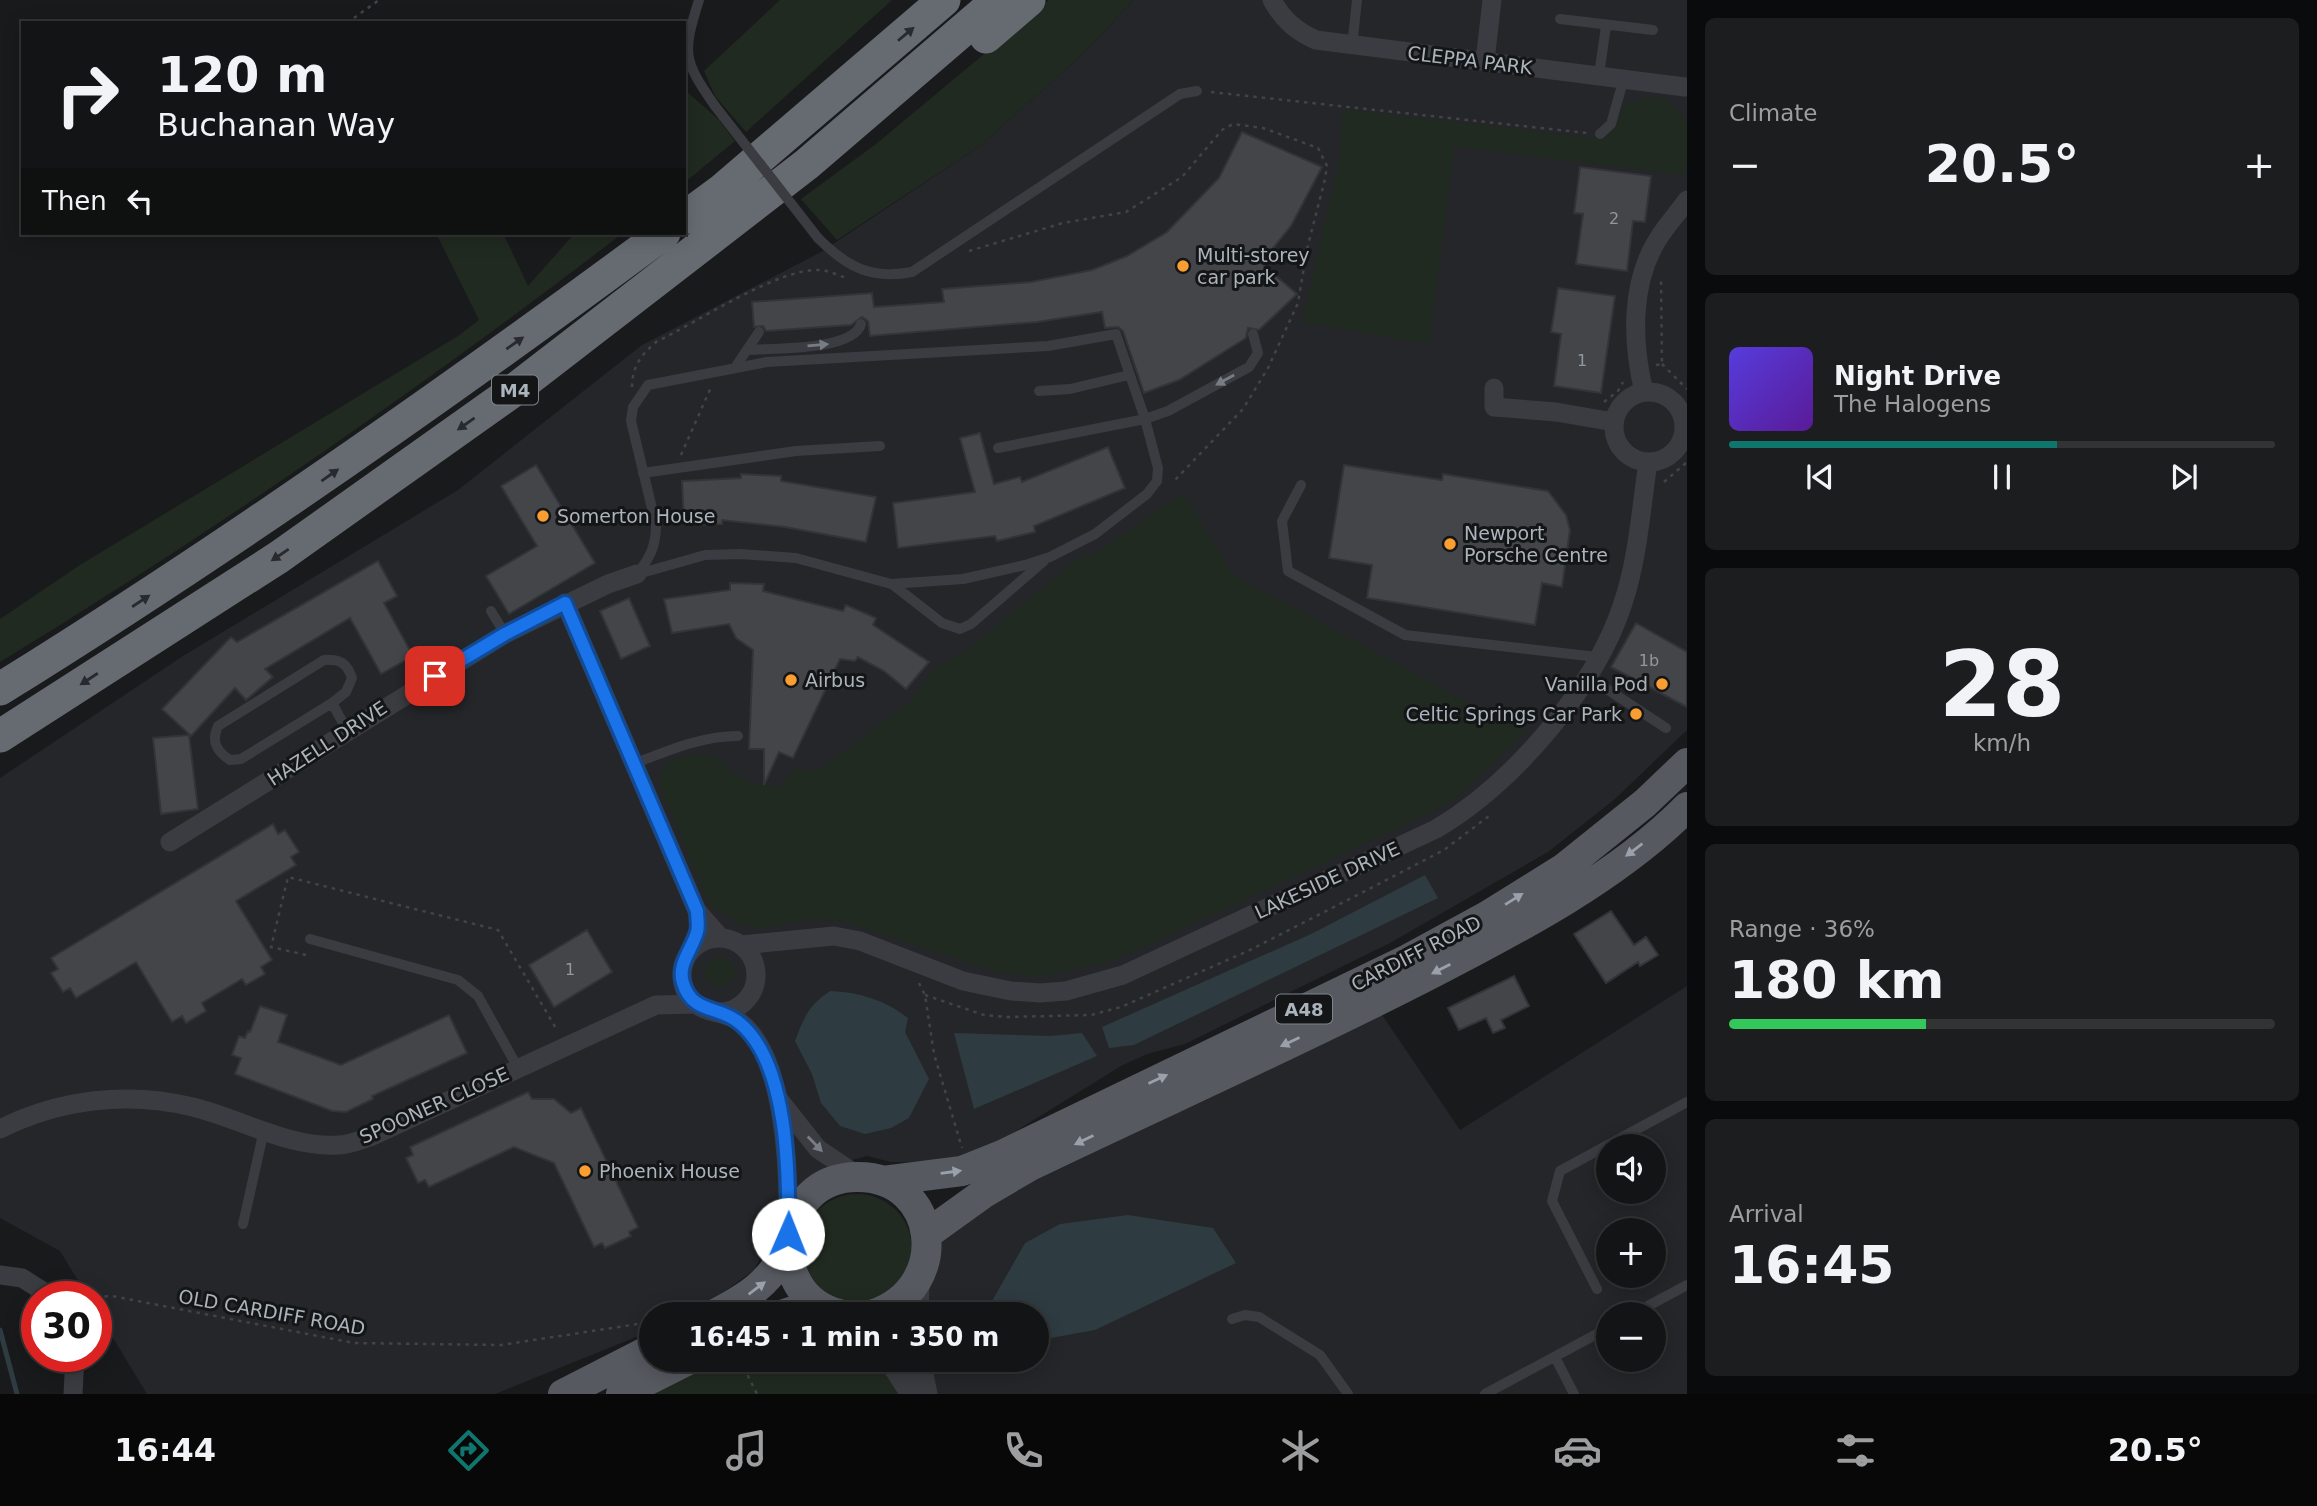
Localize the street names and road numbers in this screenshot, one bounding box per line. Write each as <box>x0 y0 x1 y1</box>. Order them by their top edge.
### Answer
street label: CLEPPA PARK <box>1406 41 1534 79</box>
road number: M4 <box>492 376 538 404</box>
street label: HAZELL DRIVE <box>263 696 391 790</box>
street label: LAKESIDE DRIVE <box>1251 837 1403 923</box>
street label: CARDIFF ROAD <box>1347 911 1485 995</box>
road number: A48 <box>1276 994 1332 1024</box>
street label: SPOONER CLOSE <box>356 1062 512 1148</box>
street label: OLD CARDIFF ROAD <box>177 1285 367 1339</box>

